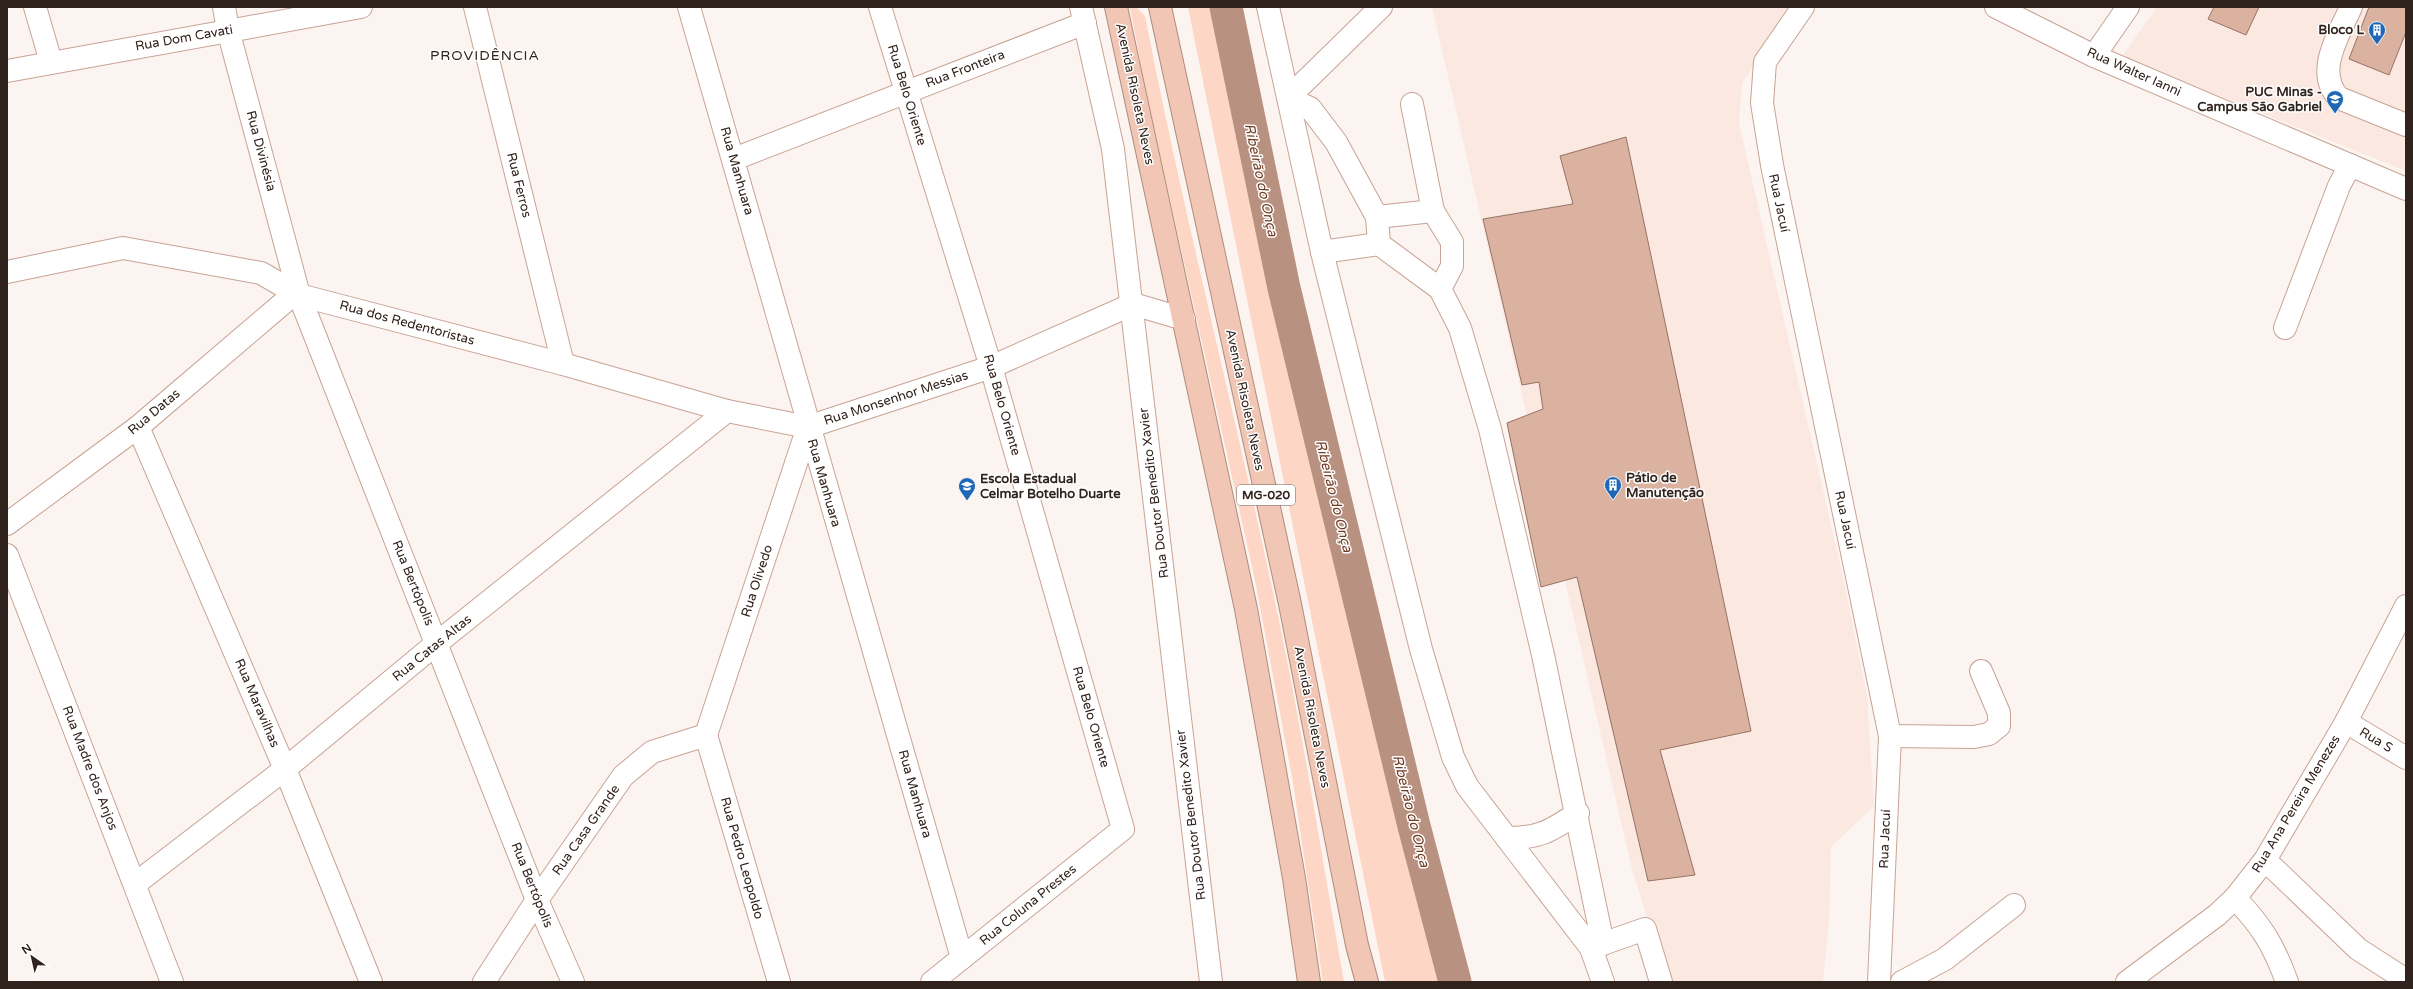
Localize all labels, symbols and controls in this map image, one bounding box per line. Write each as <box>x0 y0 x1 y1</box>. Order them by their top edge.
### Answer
building icon: Bloco L <box>2367 20 2387 45</box>
street label: Rua Dom Cavati <box>134 22 234 54</box>
street label: Avenida Risoleta Neves <box>1112 22 1158 166</box>
place label: Bloco L <box>2318 22 2365 38</box>
street label: Rua Belo Oriente <box>884 43 930 147</box>
street label: Rua Walter Ianni <box>2084 44 2184 100</box>
district label: PROVIDÊNCIA <box>430 47 540 64</box>
street label: Rua Fronteira <box>923 47 1007 91</box>
place label: PUC Minas - Campus São Gabriel <box>2197 84 2322 115</box>
school or university icon: PUC Minas - Campus São Gabriel <box>2325 89 2345 114</box>
street label: Rua Divinésia <box>243 109 279 193</box>
water label: Ribeirão do Onça <box>1241 122 1282 239</box>
street label: Rua Manhuara <box>717 125 757 217</box>
street label: Rua Ferros <box>503 151 535 219</box>
street label: Rua Jacuí <box>1765 172 1793 234</box>
street label: Rua dos Redentoristas <box>338 297 476 349</box>
street label: Avenida Risoleta Neves <box>1222 328 1268 472</box>
street label: Rua Belo Oriente <box>980 352 1024 458</box>
street label: Rua Monsenhor Messias <box>822 367 970 429</box>
street label: Rua Datas <box>125 386 183 438</box>
street label: Rua Doutor Benedito Xavier <box>1136 407 1172 579</box>
street label: Rua Manhuara <box>804 437 844 529</box>
water label: Ribeirão do Onça <box>1312 438 1356 555</box>
place label: Pátio de Manutenção <box>1626 470 1704 501</box>
place label: Escola Estadual Celmar Botelho Duarte <box>980 471 1121 502</box>
building icon: Pátio de Manutenção <box>1603 475 1623 500</box>
school or university icon: Escola Estadual Celmar Botelho Duarte <box>957 476 977 501</box>
road number: MG-020 <box>1237 485 1295 505</box>
street label: Rua Jacuí <box>1831 489 1859 551</box>
street label: Rua Bertópolis <box>389 538 437 628</box>
street label: Rua Olivedo <box>738 543 776 619</box>
street label: Rua Catas Altas <box>389 611 475 685</box>
street label: Avenida Risoleta Neves <box>1290 645 1334 789</box>
street label: Rua Maravilhas <box>231 656 283 750</box>
street label: Rua Belo Oriente <box>1069 664 1113 770</box>
street label: Rua Madre dos Anjos <box>59 703 121 833</box>
street label: Rua S <box>2357 724 2395 756</box>
street label: Rua Doutor Benedito Xavier <box>1173 729 1209 901</box>
street label: Rua Ana Pereira Menezes <box>2248 732 2344 876</box>
street label: Rua Manhuara <box>895 748 935 840</box>
water label: Ribeirão do Onça <box>1389 753 1433 870</box>
street label: Rua Casa Grande <box>549 782 623 878</box>
street label: Rua Pedro Leopoldo <box>717 795 767 921</box>
street label: Rua Jacuí <box>1876 809 1894 869</box>
street label: Rua Bertópolis <box>508 840 556 930</box>
street label: Rua Coluna Prestes <box>976 861 1080 949</box>
north arrow <box>12 937 52 977</box>
text: N <box>19 941 34 957</box>

